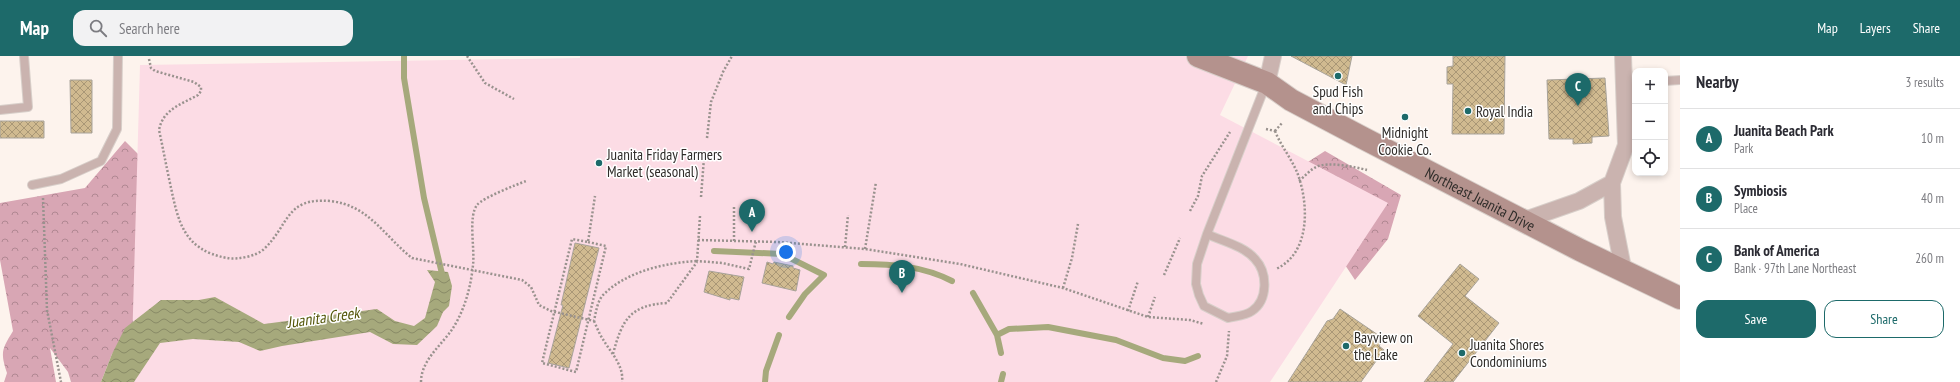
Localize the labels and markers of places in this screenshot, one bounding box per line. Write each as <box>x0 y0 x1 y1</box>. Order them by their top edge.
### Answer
marker: Spud Fish and Chips <box>1333 71 1343 81</box>
pin: C <box>1565 73 1591 106</box>
place label: Spud Fish and Chips <box>1313 82 1363 118</box>
place label: Royal India <box>1476 102 1533 121</box>
marker: Royal India <box>1463 106 1473 116</box>
marker: Midnight Cookie Co. <box>1400 112 1410 122</box>
place label: Midnight Cookie Co. <box>1378 123 1432 159</box>
place label: Juanita Friday Farmers Market (seasonal) <box>606 145 722 181</box>
marker: Juanita Friday Farmers Market (seasonal) <box>594 158 604 168</box>
pin: A <box>739 199 765 232</box>
pin: B <box>889 260 915 293</box>
place label: Bayview on the Lake <box>1354 328 1413 364</box>
place label: Juanita Shores Condominiums <box>1469 335 1547 371</box>
marker: Bayview on the Lake <box>1341 341 1351 351</box>
marker: Juanita Shores Condominiums <box>1457 348 1467 358</box>

